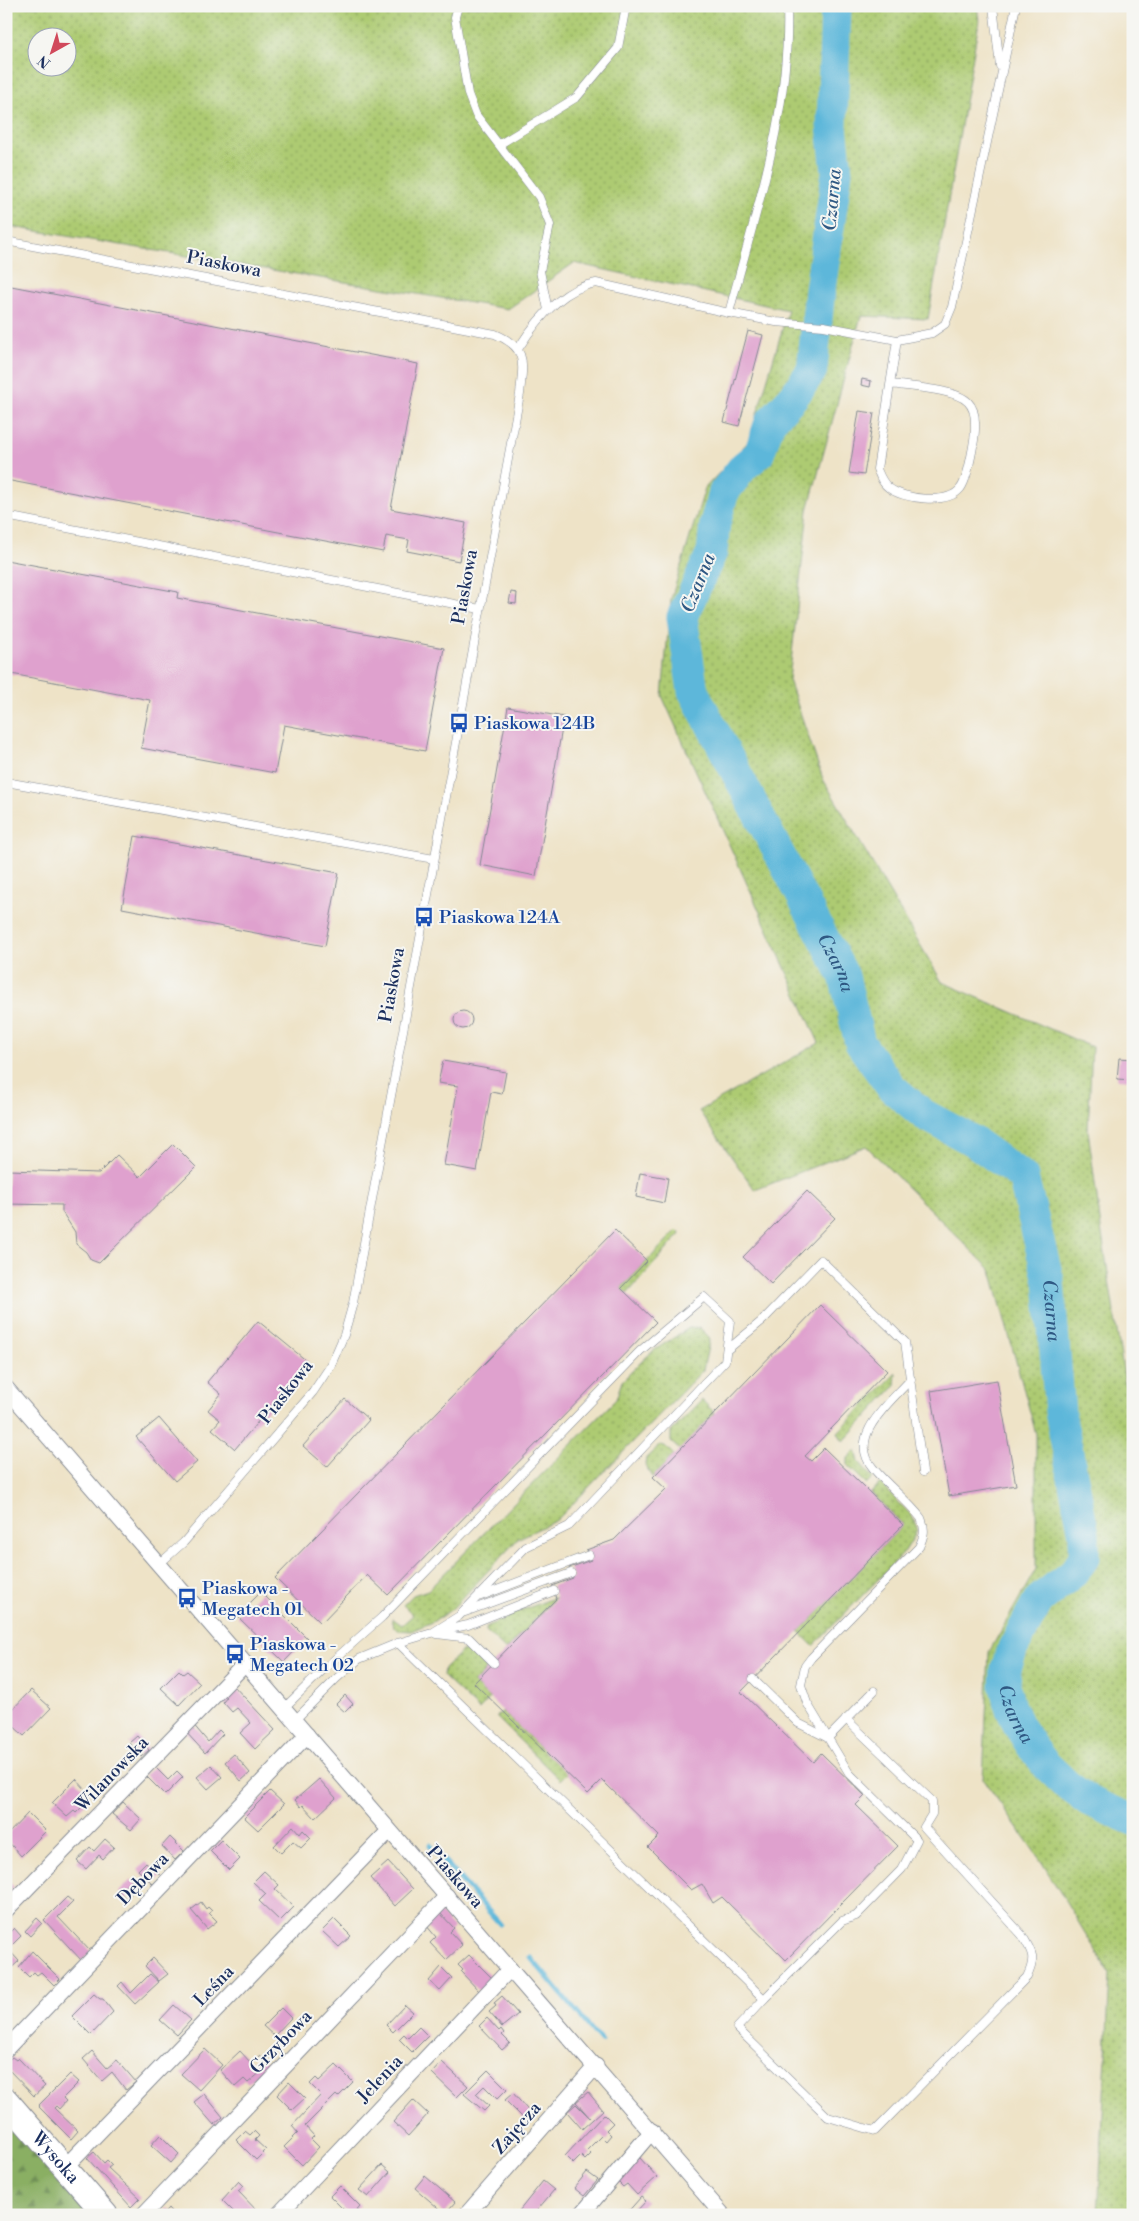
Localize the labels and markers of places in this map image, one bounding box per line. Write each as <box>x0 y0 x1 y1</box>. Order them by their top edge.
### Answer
bus stop icon: Piaskowa 124B <box>448 712 470 734</box>
place label: Piaskowa 124B <box>474 712 595 735</box>
bus stop icon: Piaskowa 124A <box>413 906 435 928</box>
place label: Piaskowa 124A <box>439 906 561 929</box>
place label: Piaskowa - Megatech 01 <box>202 1577 303 1621</box>
bus stop icon: Piaskowa - Megatech 01 <box>176 1587 198 1609</box>
place label: Piaskowa - Megatech 02 <box>250 1633 354 1677</box>
bus stop icon: Piaskowa - Megatech 02 <box>224 1643 246 1665</box>

